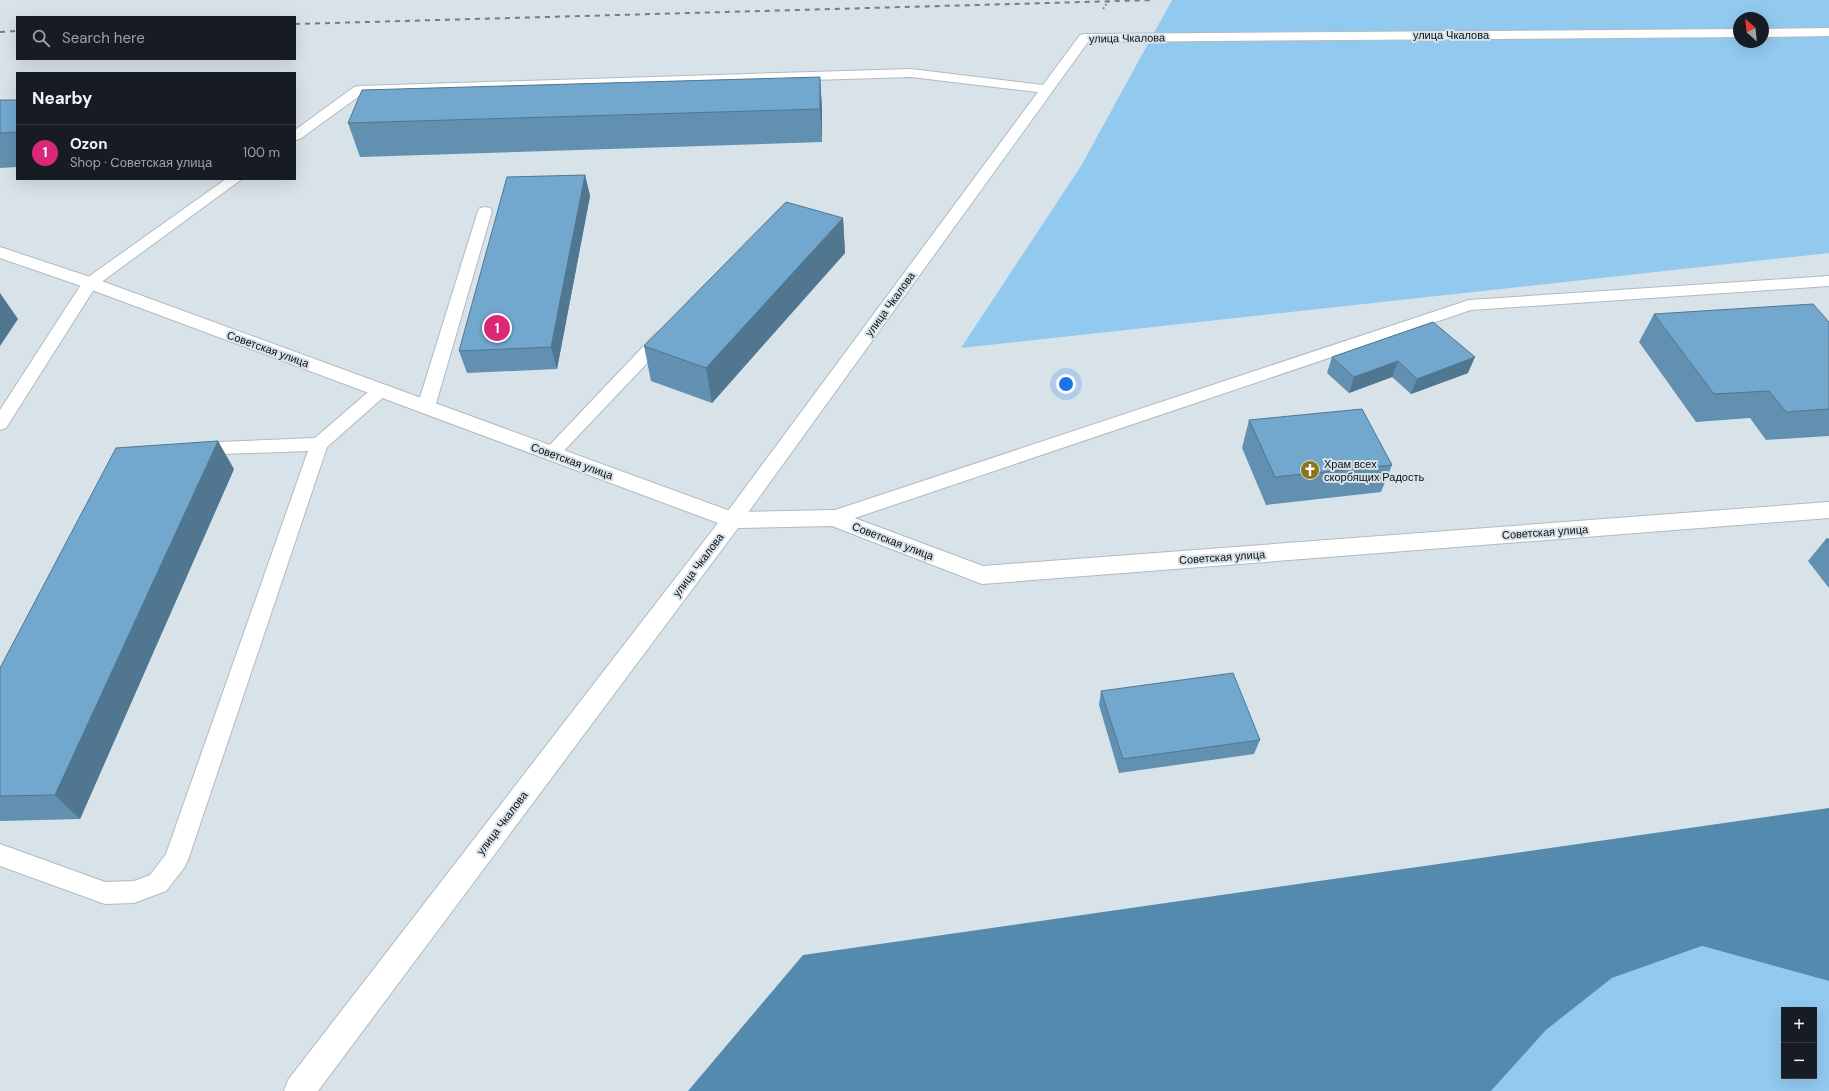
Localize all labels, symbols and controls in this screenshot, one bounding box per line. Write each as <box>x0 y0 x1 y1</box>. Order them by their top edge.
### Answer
north arrow <box>1733 12 1769 48</box>
search box <box>16 16 296 60</box>
icon: search <box>30 27 52 49</box>
text: Search here <box>62 28 145 48</box>
street label: улица Чкалова <box>1413 28 1490 42</box>
street label: улица Чкалова <box>1089 30 1166 46</box>
text: Nearby <box>32 87 92 109</box>
text: Ozon <box>70 134 108 154</box>
text: 1 <box>43 144 47 161</box>
text: 100 m <box>243 144 280 161</box>
text: Shop · Советская улица <box>70 154 212 171</box>
street label: улица Чкалова <box>862 268 919 339</box>
pin: 1 <box>484 313 510 343</box>
street label: Советская улица <box>225 328 312 371</box>
your location <box>1056 374 1076 394</box>
street label: Советская улица <box>529 440 616 483</box>
place label: Храм всех скорбящих Радость <box>1324 457 1424 484</box>
church icon: Храм всех скорбящих Радость <box>1299 459 1321 481</box>
street label: Советская улица <box>850 519 937 563</box>
street label: Советская улица <box>1501 522 1589 542</box>
street label: улица Чкалова <box>669 530 727 600</box>
street label: Советская улица <box>1178 547 1266 567</box>
street label: улица Чкалова <box>473 788 531 858</box>
map controls <box>1781 1007 1817 1079</box>
button: + <box>1781 1007 1817 1043</box>
button: − <box>1781 1043 1817 1079</box>

